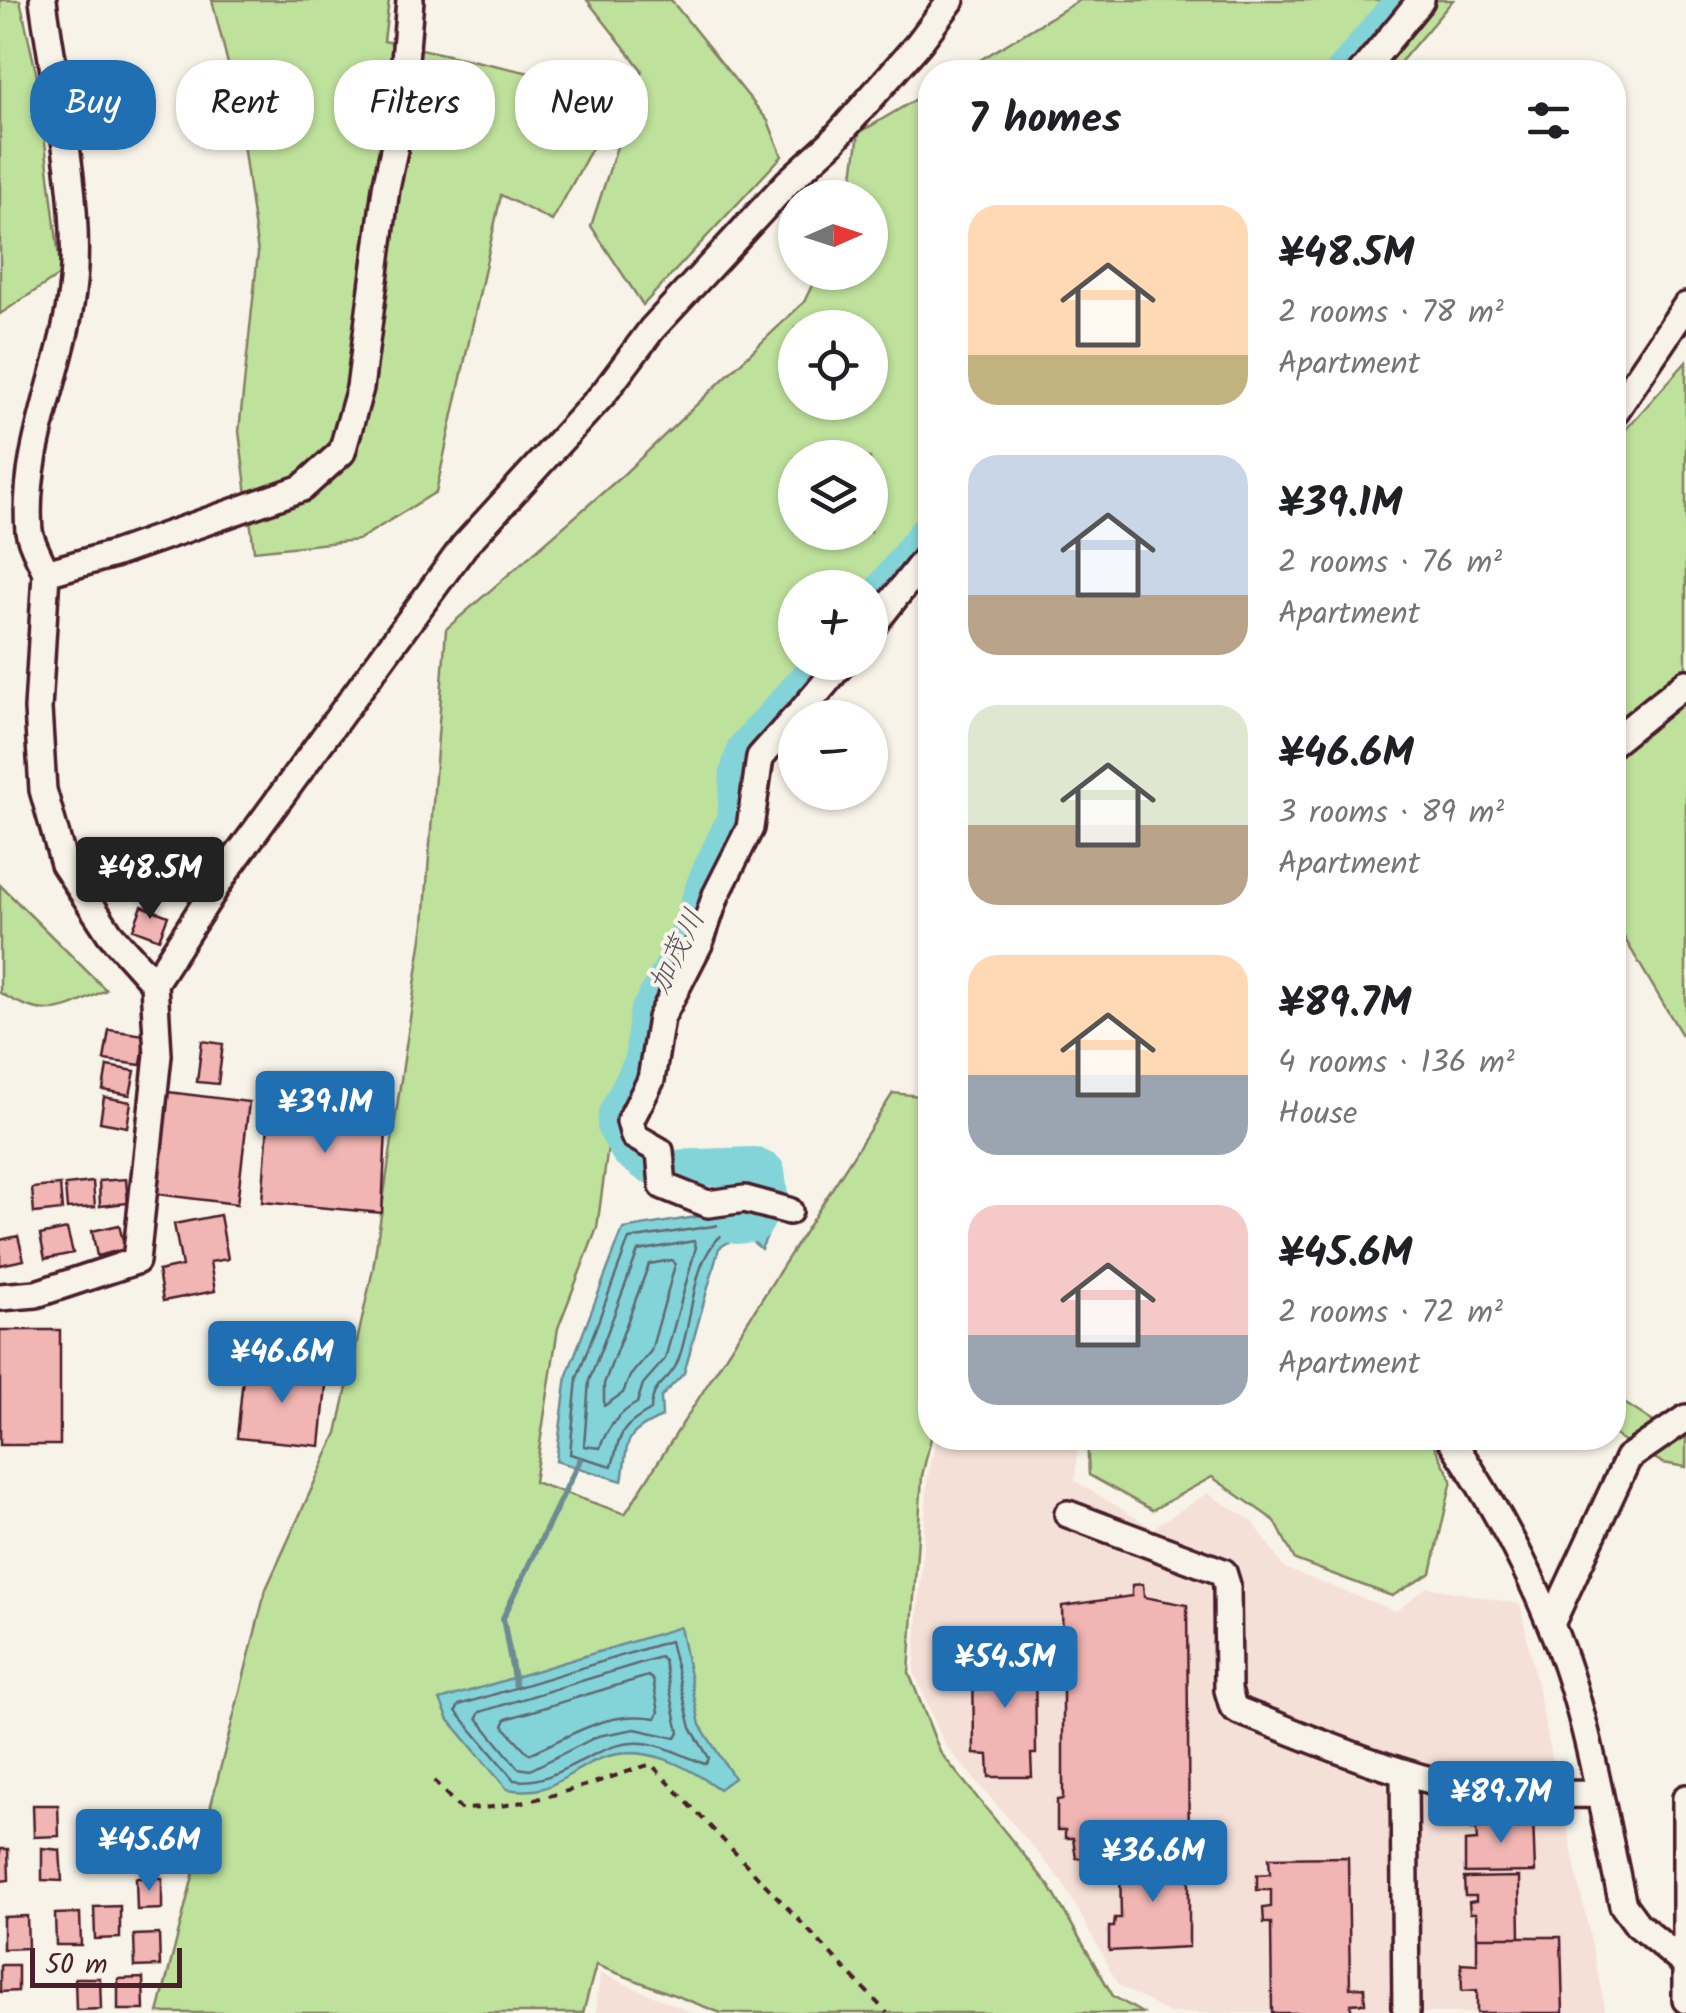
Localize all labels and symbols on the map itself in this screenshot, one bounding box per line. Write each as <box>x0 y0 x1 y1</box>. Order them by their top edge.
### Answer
north arrow <box>778 180 888 290</box>
pin: ¥48.5M <box>69 837 231 922</box>
water label: 加茂川 <box>637 901 719 1003</box>
pin: ¥39.1M <box>244 1071 406 1156</box>
pin: ¥46.6M <box>201 1321 363 1406</box>
pin: ¥54.5M <box>924 1626 1086 1711</box>
pin: ¥89.7M <box>1420 1761 1582 1846</box>
pin: ¥45.6M <box>68 1809 230 1894</box>
pin: ¥36.6M <box>1072 1820 1234 1905</box>
scale bar <box>30 1943 182 1988</box>

